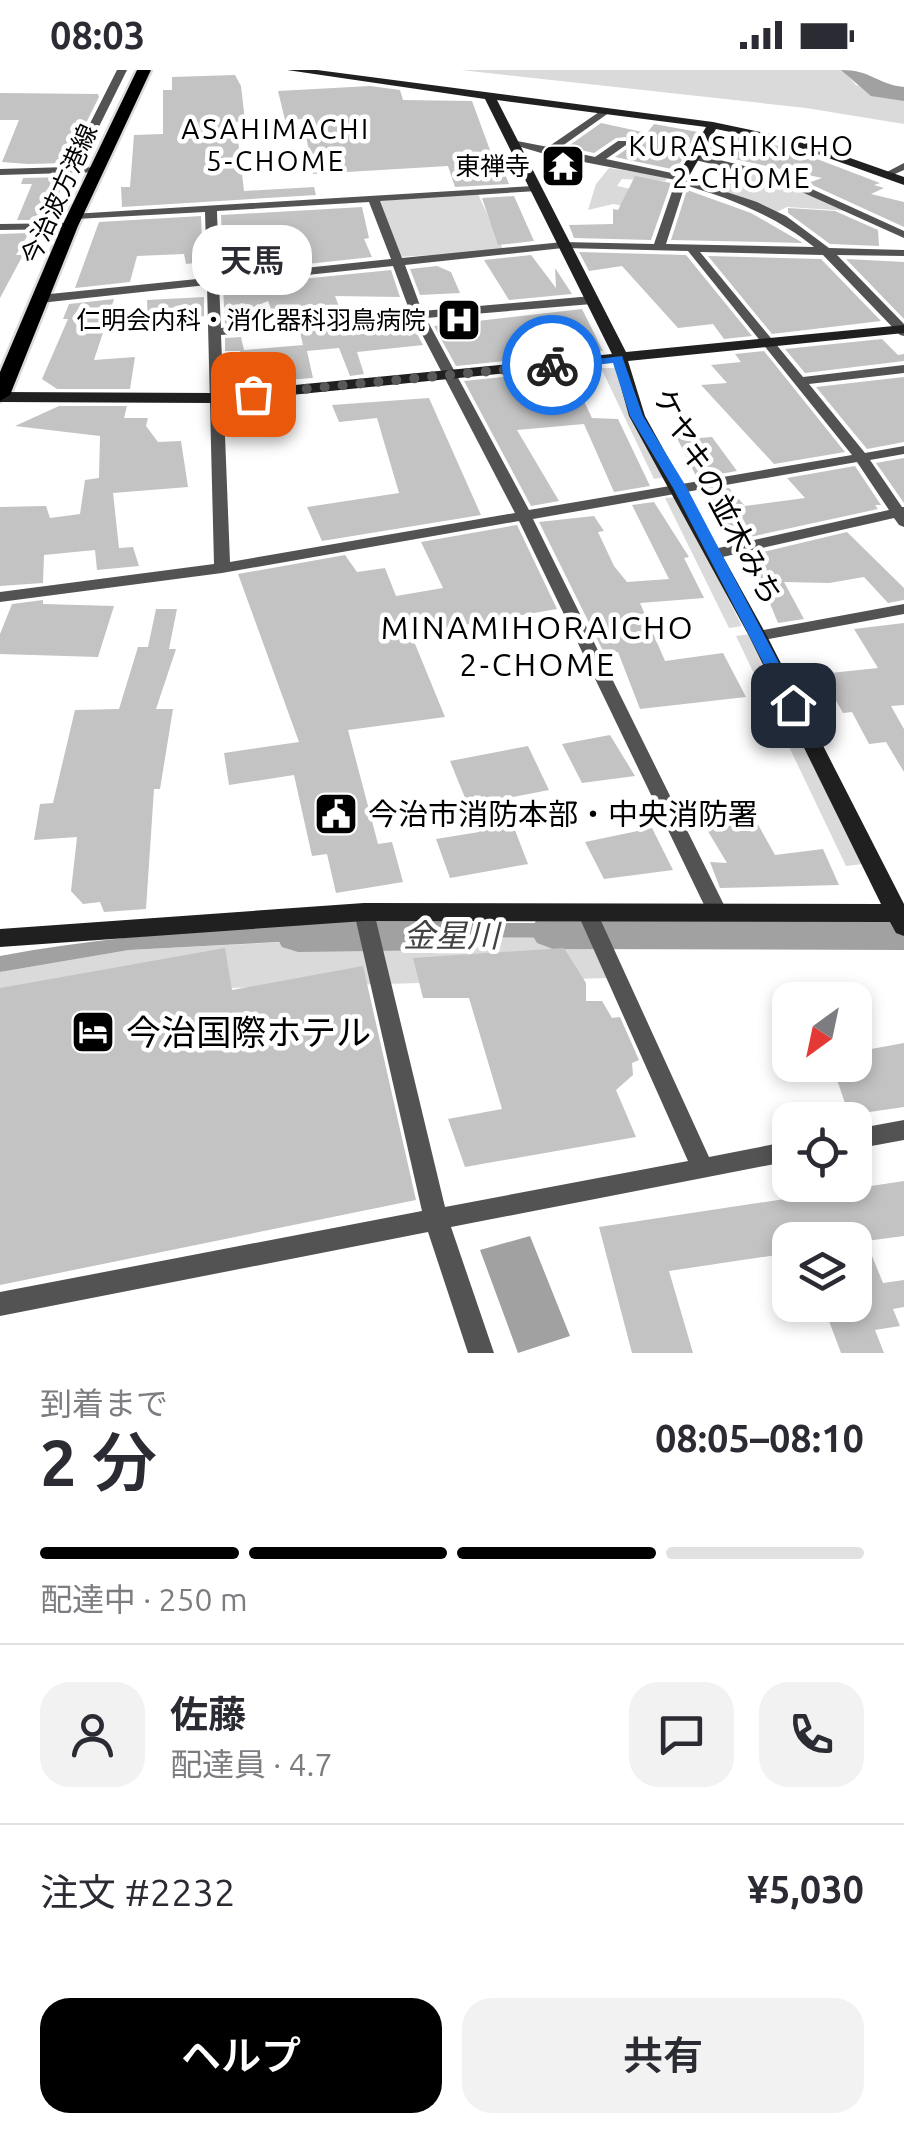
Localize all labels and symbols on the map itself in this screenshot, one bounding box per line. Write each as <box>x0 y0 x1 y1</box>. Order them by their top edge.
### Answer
district label: ASAHIMACHI 5-CHOME <box>181 113 371 176</box>
street label: 今治波方港線 <box>16 120 102 268</box>
district label: KURASHIKICHO 2-CHOME <box>628 130 856 193</box>
temple icon: 東禅寺 <box>540 143 586 189</box>
place label: 東禅寺 <box>455 152 530 180</box>
callout: 天馬 <box>193 224 313 294</box>
hospital icon: 仁明会内科・消化器科羽鳥病院 <box>436 297 482 343</box>
place label: 仁明会内科・消化器科羽鳥病院 <box>76 306 426 334</box>
courier <box>502 315 602 415</box>
pin <box>211 352 296 437</box>
street label: ケヤキの並木みち <box>647 382 789 610</box>
district label: MINAMIHORAICHO 2-CHOME <box>381 609 695 682</box>
pin <box>751 663 836 748</box>
public building icon: 今治市消防本部・中央消防署 <box>313 791 359 837</box>
place label: 今治市消防本部・中央消防署 <box>368 797 758 831</box>
water label: 金星川 <box>403 917 502 953</box>
north arrow <box>772 982 872 1082</box>
hotel icon: 今治国際ホテル <box>70 1009 116 1055</box>
place label: 今治国際ホテル <box>126 1012 371 1052</box>

